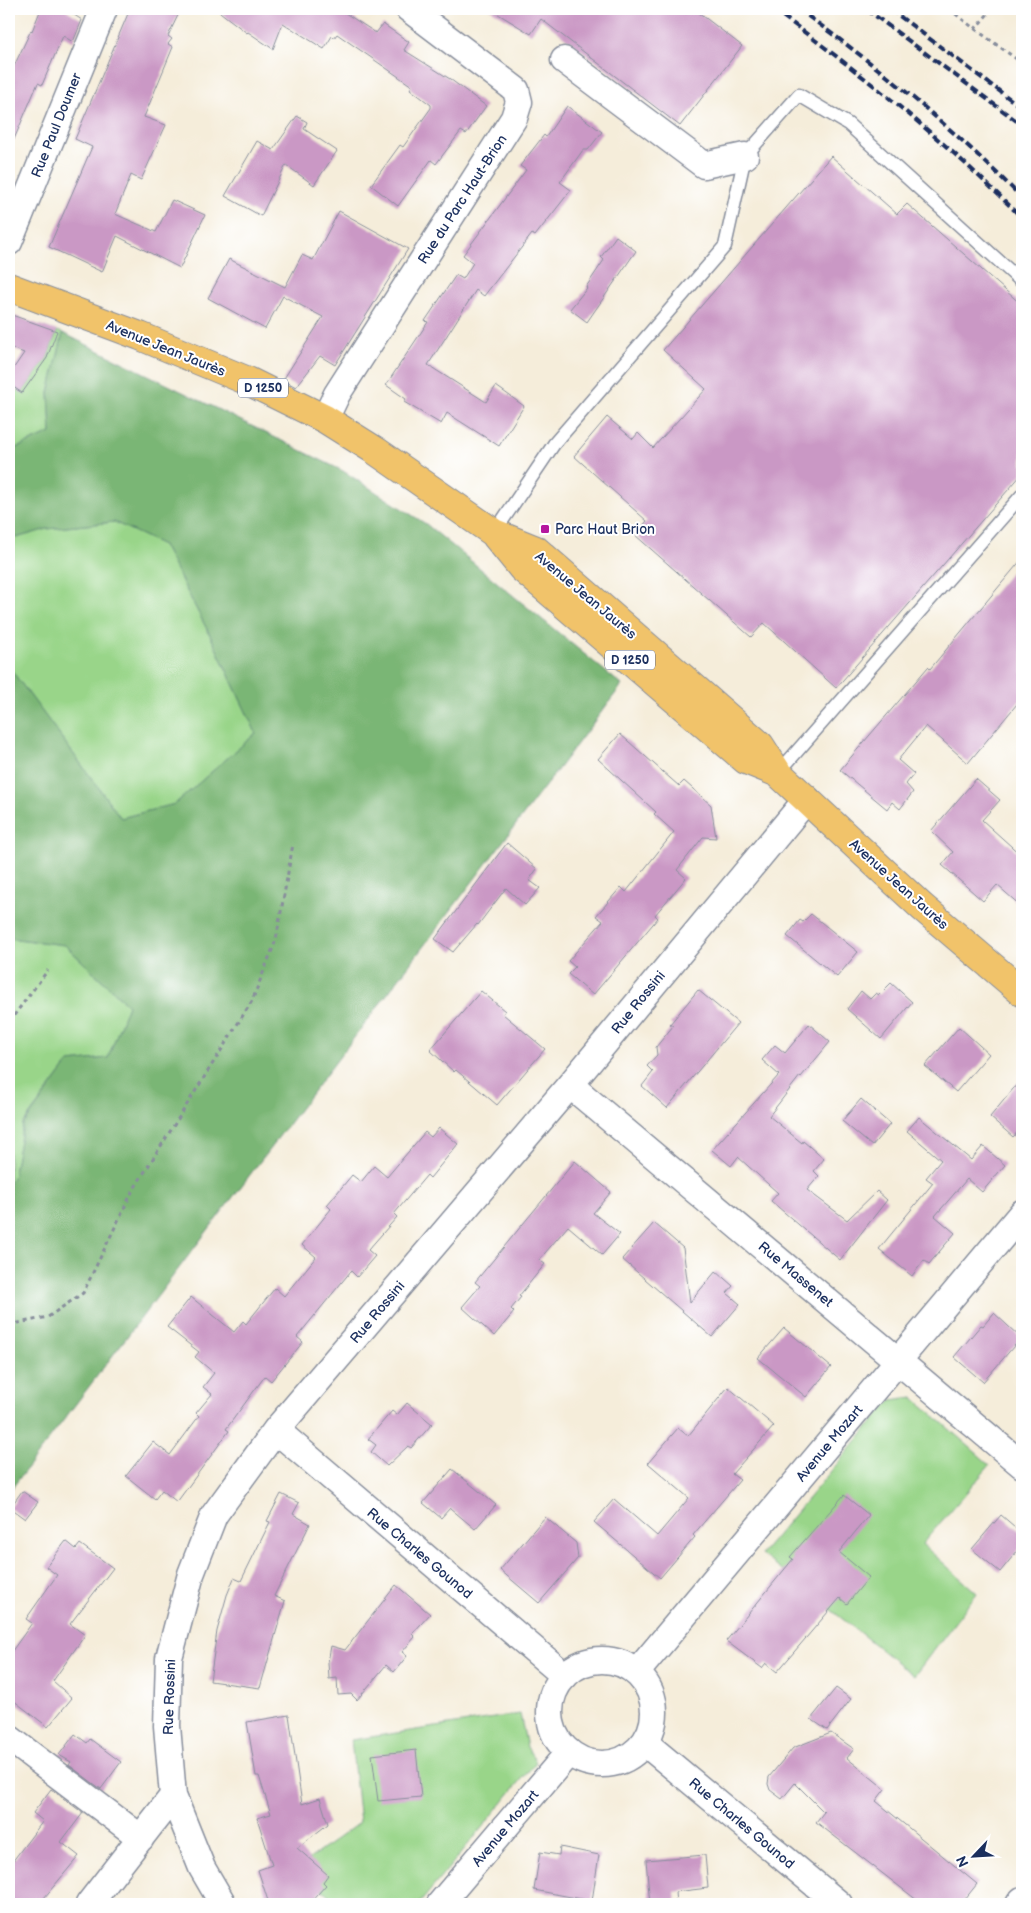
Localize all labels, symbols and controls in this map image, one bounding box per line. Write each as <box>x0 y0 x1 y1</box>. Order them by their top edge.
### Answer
street label: Rue Paul Doumer <box>28 70 86 180</box>
street label: Rue du Parc Haut-Brion <box>414 131 511 267</box>
street label: Avenue Jean Jaurès <box>104 317 228 380</box>
road number: D 1250 <box>238 378 288 398</box>
place label: Parc Haut Brion <box>555 521 655 538</box>
marker: Parc Haut Brion <box>539 523 551 535</box>
street label: Avenue Jean Jaurès <box>532 548 640 643</box>
road number: D 1250 <box>605 650 655 670</box>
street label: Avenue Jean Jaurès <box>846 836 952 933</box>
street label: Rue Rossini <box>608 967 669 1037</box>
street label: Rue Massenet <box>755 1238 837 1311</box>
street label: Rue Rossini <box>346 1278 408 1347</box>
street label: Avenue Mozart <box>792 1401 867 1485</box>
street label: Rue Charles Gounod <box>363 1504 476 1602</box>
street label: Rue Rossini <box>160 1659 179 1735</box>
street label: Rue Charles Gounod <box>685 1774 798 1872</box>
street label: Avenue Mozart <box>468 1786 543 1870</box>
north arrow <box>948 1830 998 1880</box>
text: N <box>953 1853 973 1870</box>

